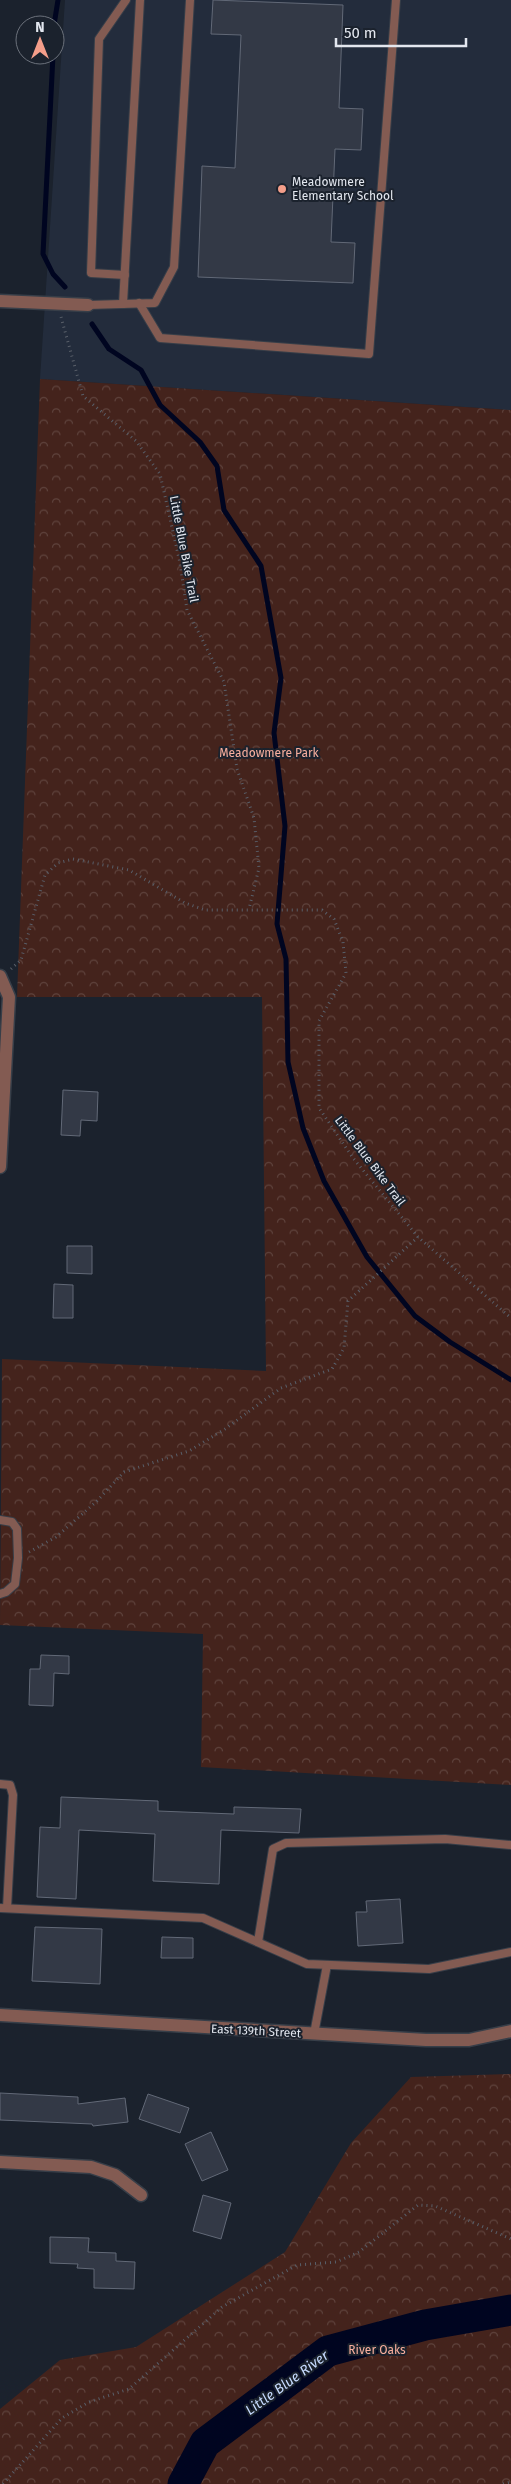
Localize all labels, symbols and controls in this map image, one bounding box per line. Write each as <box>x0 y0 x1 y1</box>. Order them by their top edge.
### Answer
north arrow <box>15 15 65 65</box>
scale bar <box>336 15 466 47</box>
text: N <box>35 19 45 36</box>
text: 50 m <box>344 24 377 42</box>
place label: Meadowmere Elementary School <box>292 175 394 203</box>
marker: Meadowmere Elementary School <box>276 183 288 195</box>
street label: Little Blue Bike Trail <box>167 494 201 604</box>
park label: Meadowmere Park <box>219 746 320 760</box>
street label: Little Blue Bike Trail <box>332 1113 409 1209</box>
street label: East 139th Street <box>211 2022 302 2040</box>
park label: River Oaks <box>348 2343 406 2357</box>
water label: Little Blue River <box>242 2347 332 2419</box>

